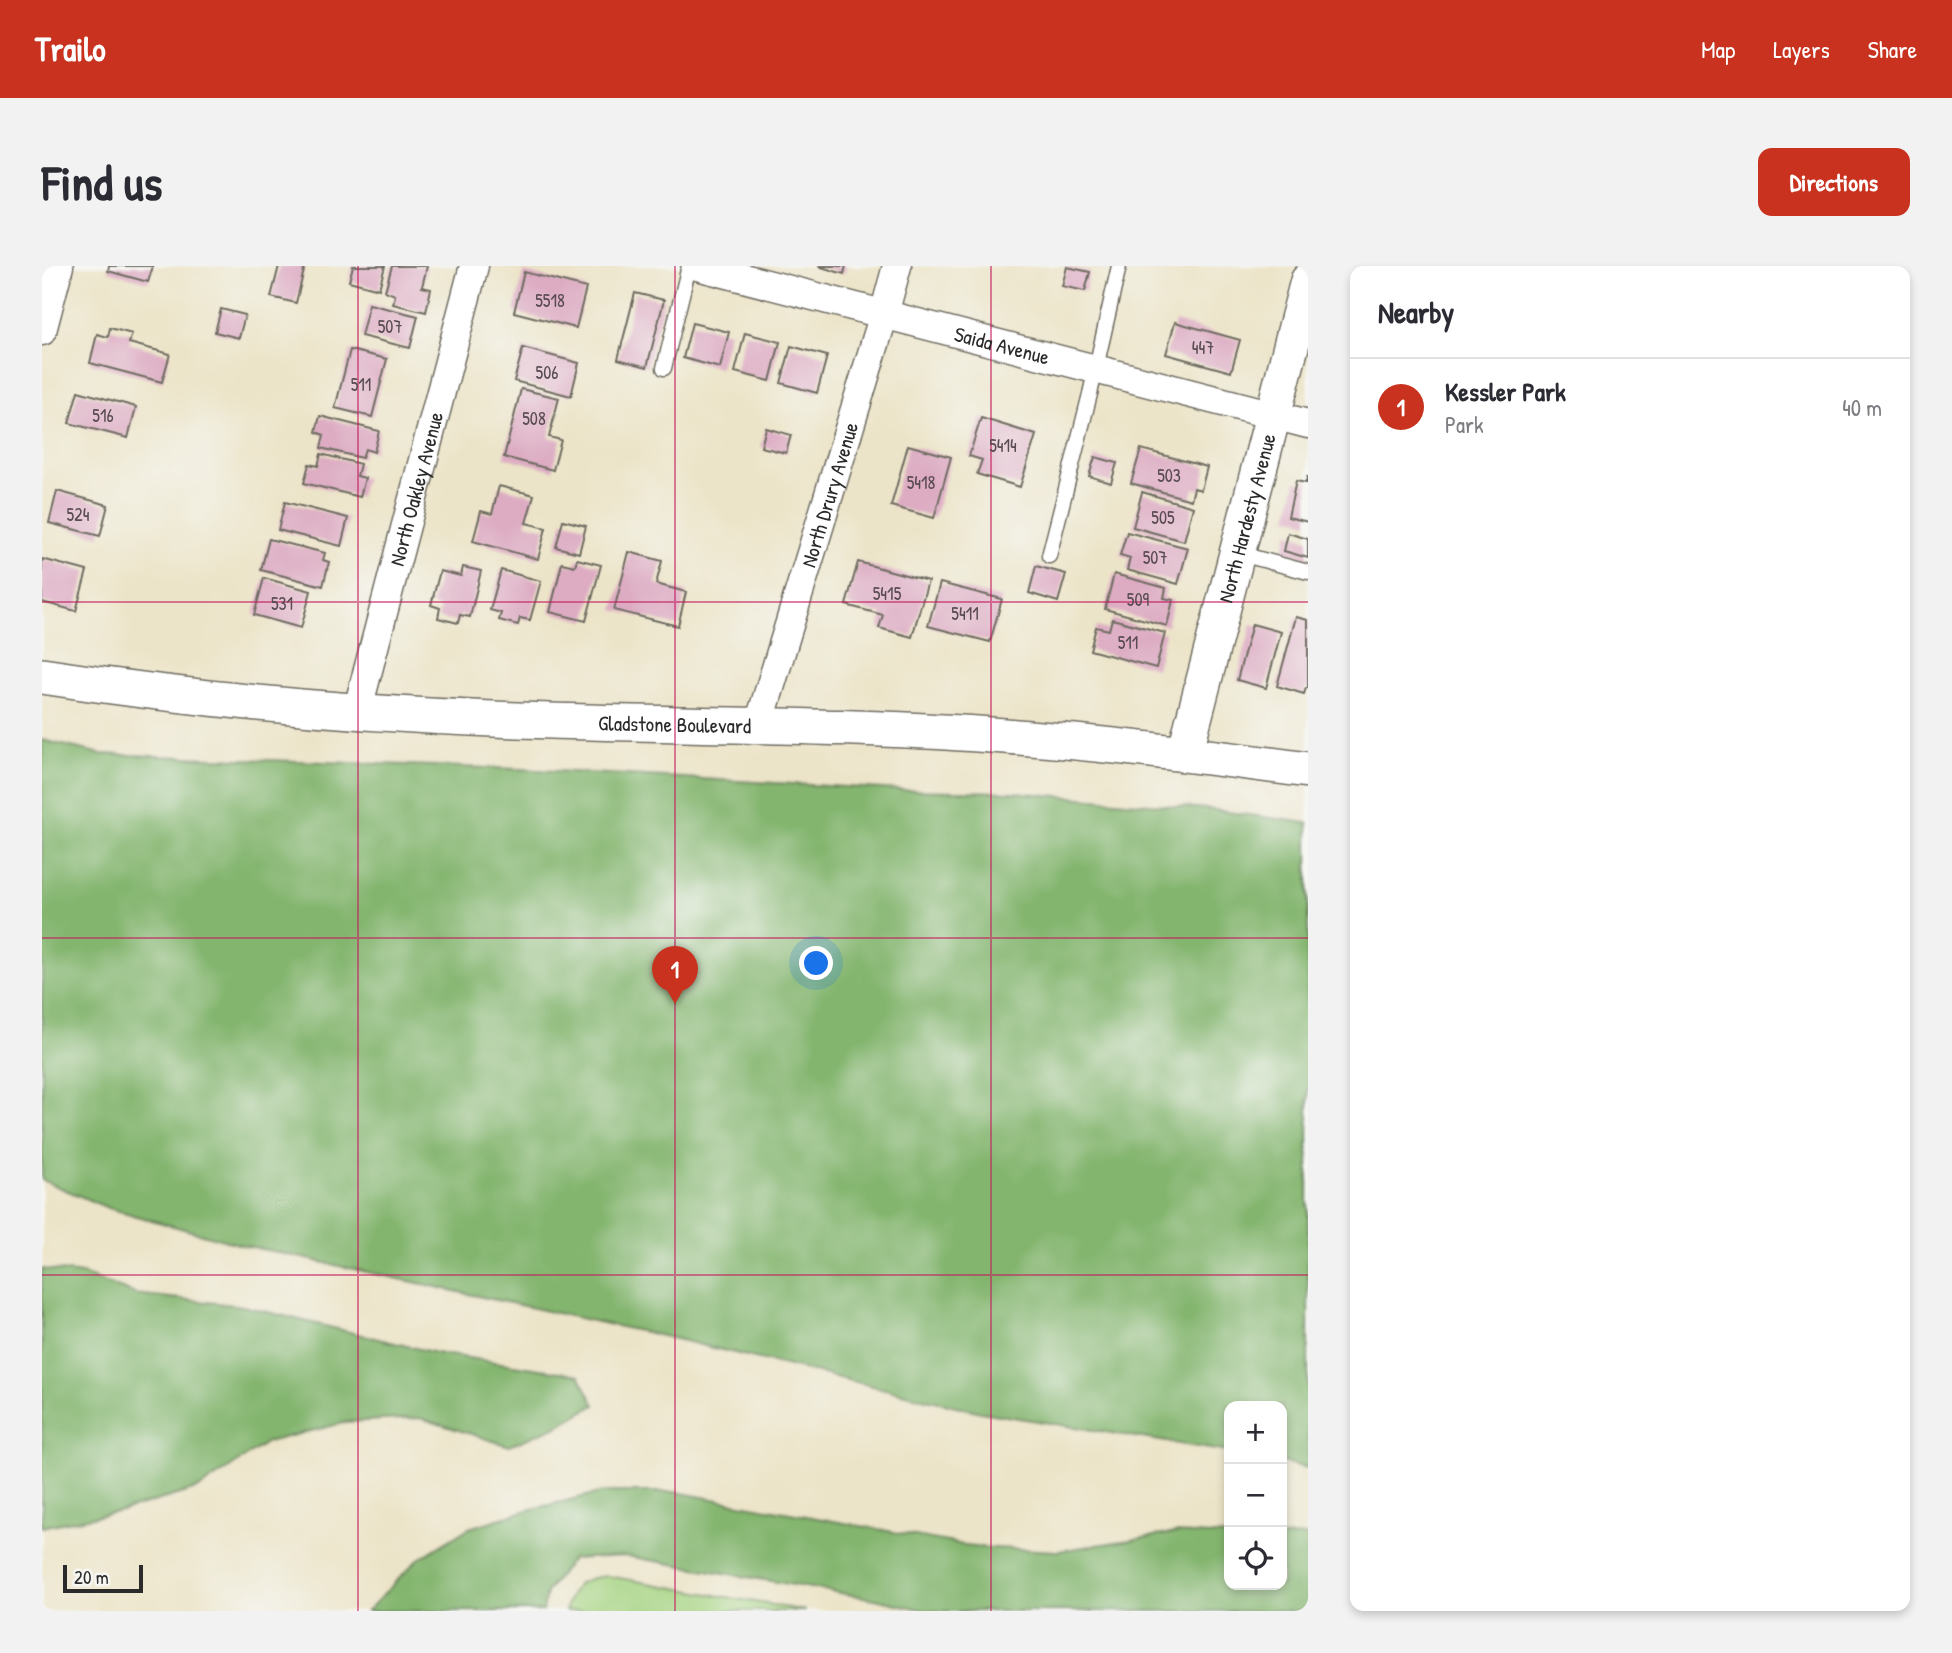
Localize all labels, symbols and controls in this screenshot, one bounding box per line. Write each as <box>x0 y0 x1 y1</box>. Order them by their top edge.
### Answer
text: Trailo <box>35 27 106 71</box>
text: Map <box>1701 33 1735 65</box>
text: Layers <box>1773 33 1830 65</box>
text: Share <box>1868 33 1917 65</box>
button: Directions <box>1758 148 1910 216</box>
text: Find us <box>42 149 162 215</box>
house number: 5518 <box>535 288 565 313</box>
text: Nearby <box>1378 292 1454 332</box>
house number: 507 <box>378 314 402 339</box>
street label: Saida Avenue <box>951 319 1053 371</box>
house number: 447 <box>1192 335 1214 360</box>
house number: 506 <box>536 360 558 385</box>
house number: 511 <box>351 372 371 397</box>
text: Kessler Park <box>1445 374 1566 409</box>
text: 1 <box>1397 392 1405 423</box>
text: 40 m <box>1842 392 1882 423</box>
house number: 516 <box>92 403 114 428</box>
house number: 508 <box>522 406 546 431</box>
street label: North Oakley Avenue <box>382 408 450 569</box>
text: Park <box>1445 409 1483 440</box>
street label: North Drury Avenue <box>793 418 865 571</box>
street label: North Hardesty Avenue <box>1210 430 1282 606</box>
house number: 5414 <box>989 433 1017 458</box>
house number: 503 <box>1157 463 1181 488</box>
house number: 5418 <box>907 470 936 495</box>
house number: 524 <box>67 502 90 527</box>
house number: 505 <box>1151 505 1175 530</box>
house number: 507 <box>1143 545 1167 570</box>
house number: 5415 <box>873 581 902 606</box>
house number: 509 <box>1127 587 1150 612</box>
house number: 531 <box>271 591 293 616</box>
house number: 5411 <box>951 601 979 626</box>
house number: 511 <box>1118 630 1138 655</box>
street label: Gladstone Boulevard <box>598 708 751 740</box>
pin: 1 <box>652 946 698 1004</box>
your location <box>799 946 833 980</box>
map controls <box>1224 1401 1287 1590</box>
button: + <box>1224 1401 1287 1464</box>
button: − <box>1224 1464 1287 1527</box>
button: locate <box>1224 1527 1287 1590</box>
scale bar <box>63 1562 144 1594</box>
text: 20 m <box>74 1564 109 1590</box>

